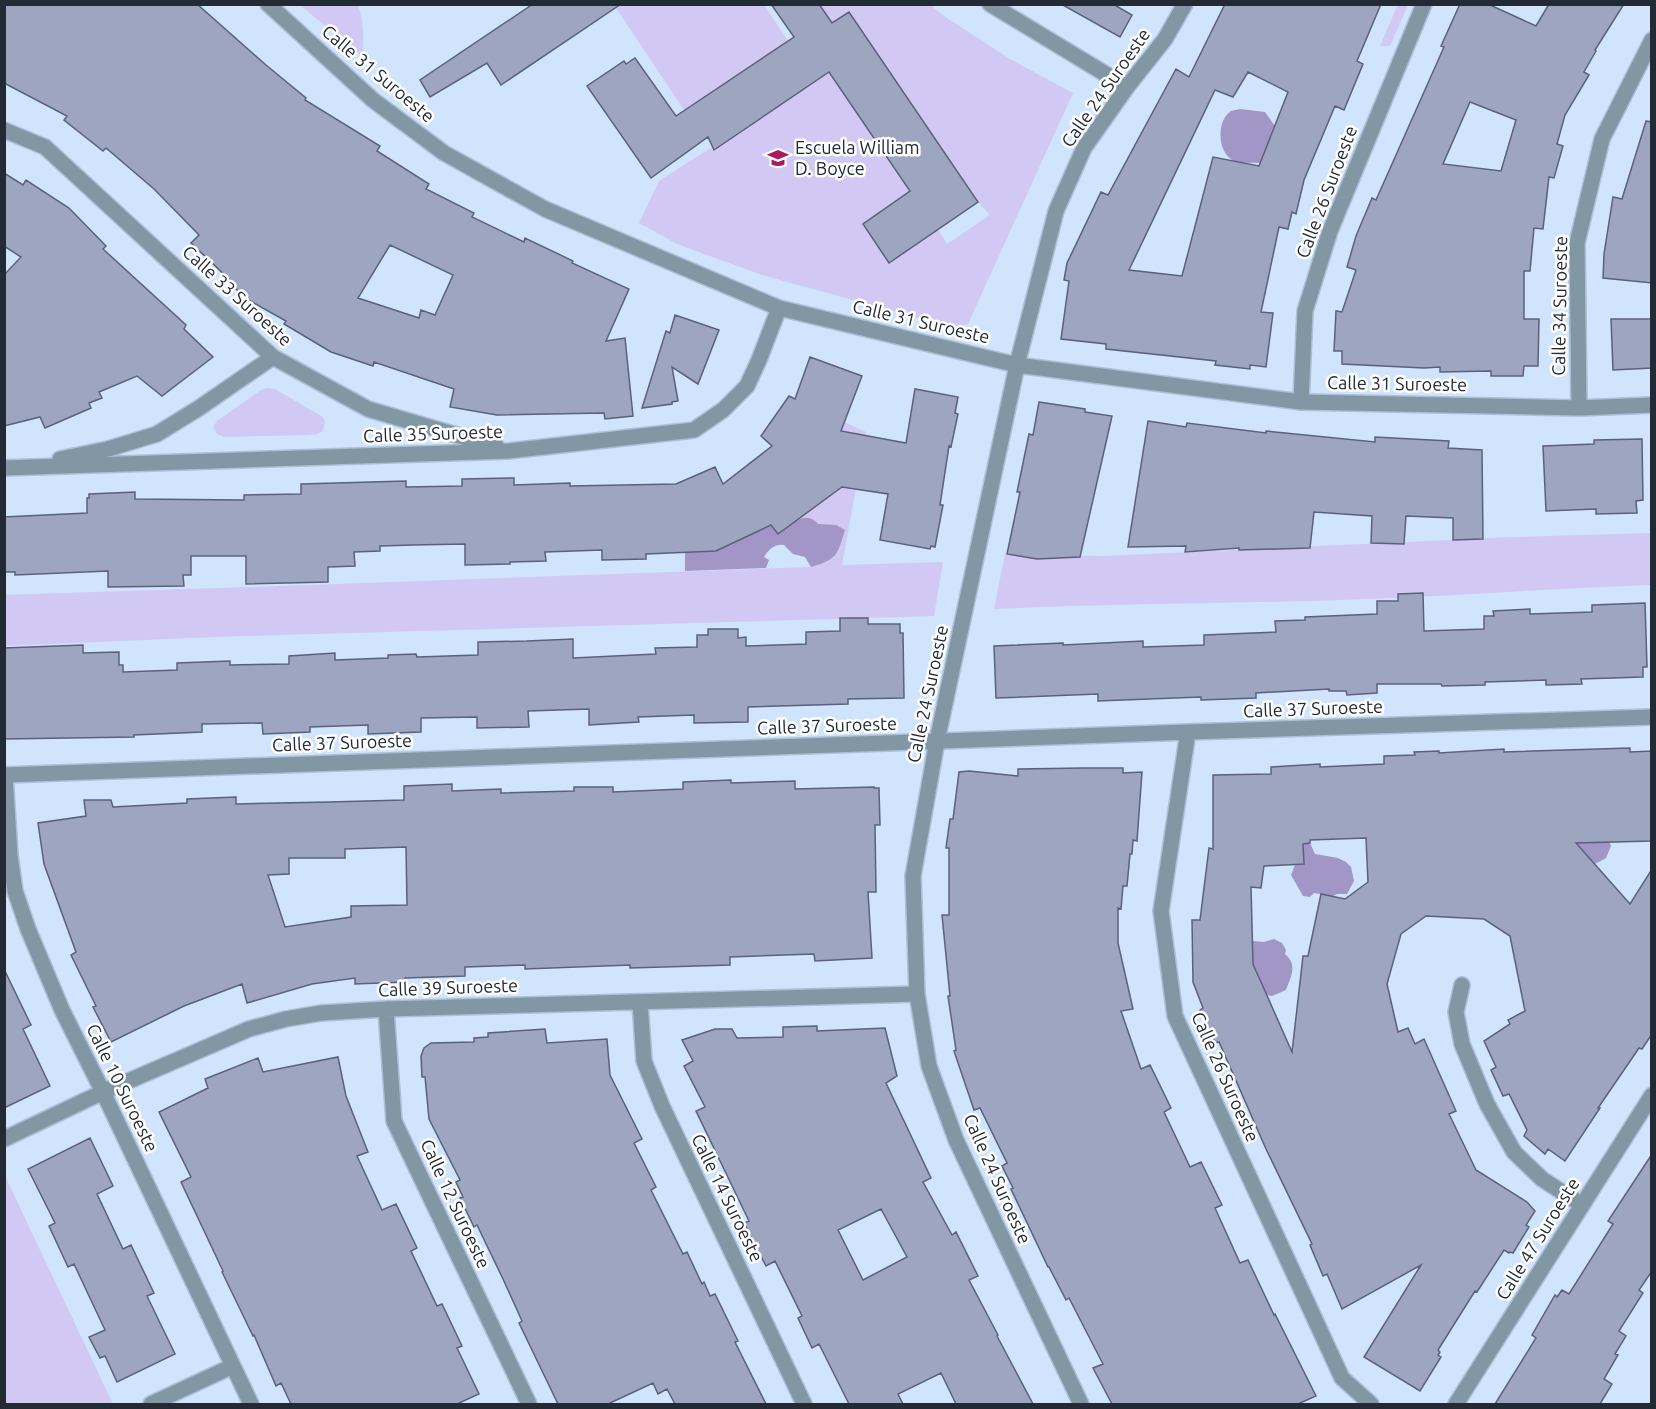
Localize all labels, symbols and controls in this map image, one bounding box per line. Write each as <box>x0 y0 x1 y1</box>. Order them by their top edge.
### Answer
street label: Calle 31 Suroeste <box>319 21 439 126</box>
street label: Calle 24 Suroeste <box>1057 24 1154 151</box>
street label: Calle 26 Suroeste <box>1292 123 1360 261</box>
place label: Escuela William D. Boyce <box>795 137 920 178</box>
school or university icon: Escuela William D. Boyce <box>766 146 790 170</box>
street label: Calle 34 Suroeste <box>1548 236 1570 376</box>
street label: Calle 33 Suroeste <box>179 241 296 350</box>
street label: Calle 31 Suroeste <box>851 296 992 347</box>
street label: Calle 31 Suroeste <box>1327 372 1467 394</box>
street label: Calle 35 Suroeste <box>363 421 503 445</box>
street label: Calle 24 Suroeste <box>903 623 951 764</box>
street label: Calle 37 Suroeste <box>1243 696 1383 720</box>
street label: Calle 37 Suroeste <box>757 713 897 737</box>
street label: Calle 37 Suroeste <box>272 730 412 754</box>
street label: Calle 39 Suroeste <box>378 975 518 999</box>
street label: Calle 26 Suroeste <box>1188 1009 1264 1145</box>
street label: Calle 10 Suroeste <box>83 1020 163 1155</box>
street label: Calle 24 Suroeste <box>960 1111 1036 1247</box>
street label: Calle 14 Suroeste <box>688 1130 768 1265</box>
street label: Calle 12 Suroeste <box>417 1136 495 1271</box>
street label: Calle 47 Suroeste <box>1492 1174 1583 1303</box>

